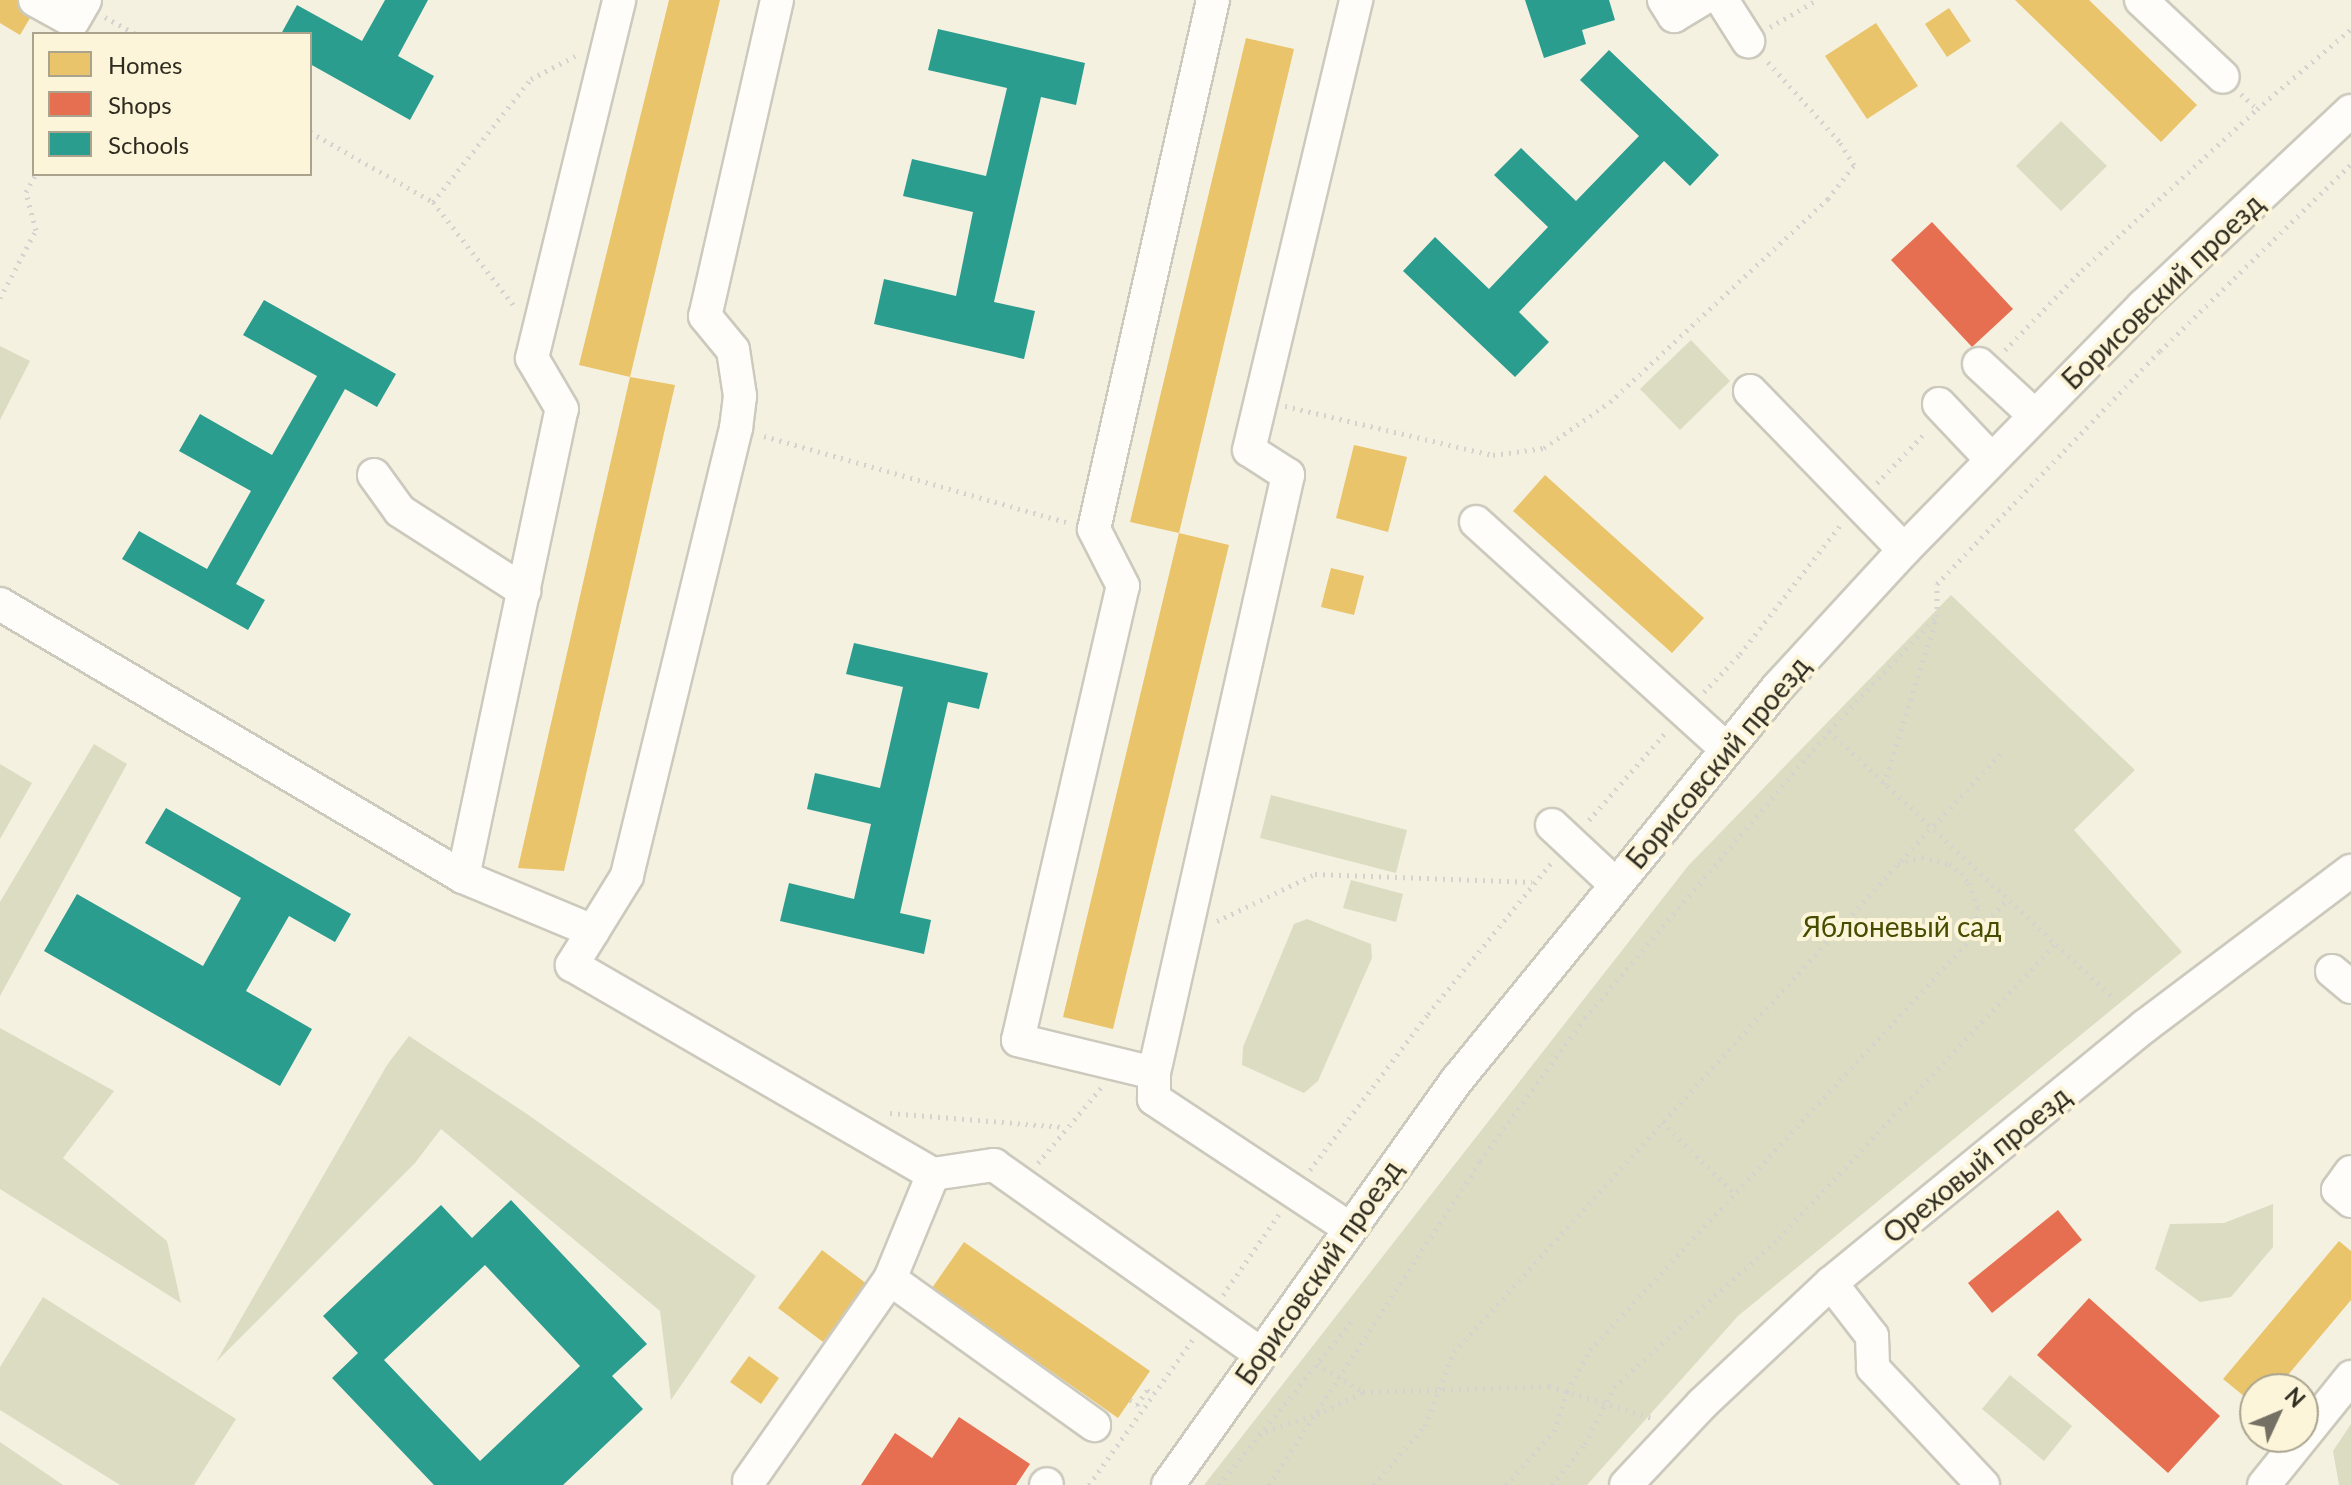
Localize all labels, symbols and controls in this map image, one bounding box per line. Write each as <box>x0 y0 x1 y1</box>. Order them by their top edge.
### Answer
legend <box>32 32 312 176</box>
text: Homes <box>108 50 182 79</box>
text: Shops <box>108 90 172 119</box>
text: Schools <box>108 130 189 159</box>
street label: Борисовский проезд <box>2054 186 2270 396</box>
street label: Борисовский проезд <box>1618 649 1816 875</box>
park label: Яблоневый сад <box>1802 909 2002 943</box>
street label: Ореховый проезд <box>1876 1078 2076 1250</box>
street label: Борисовский проезд <box>1228 1153 1408 1391</box>
north arrow <box>2239 1373 2319 1453</box>
text: N <box>2280 1382 2311 1413</box>

